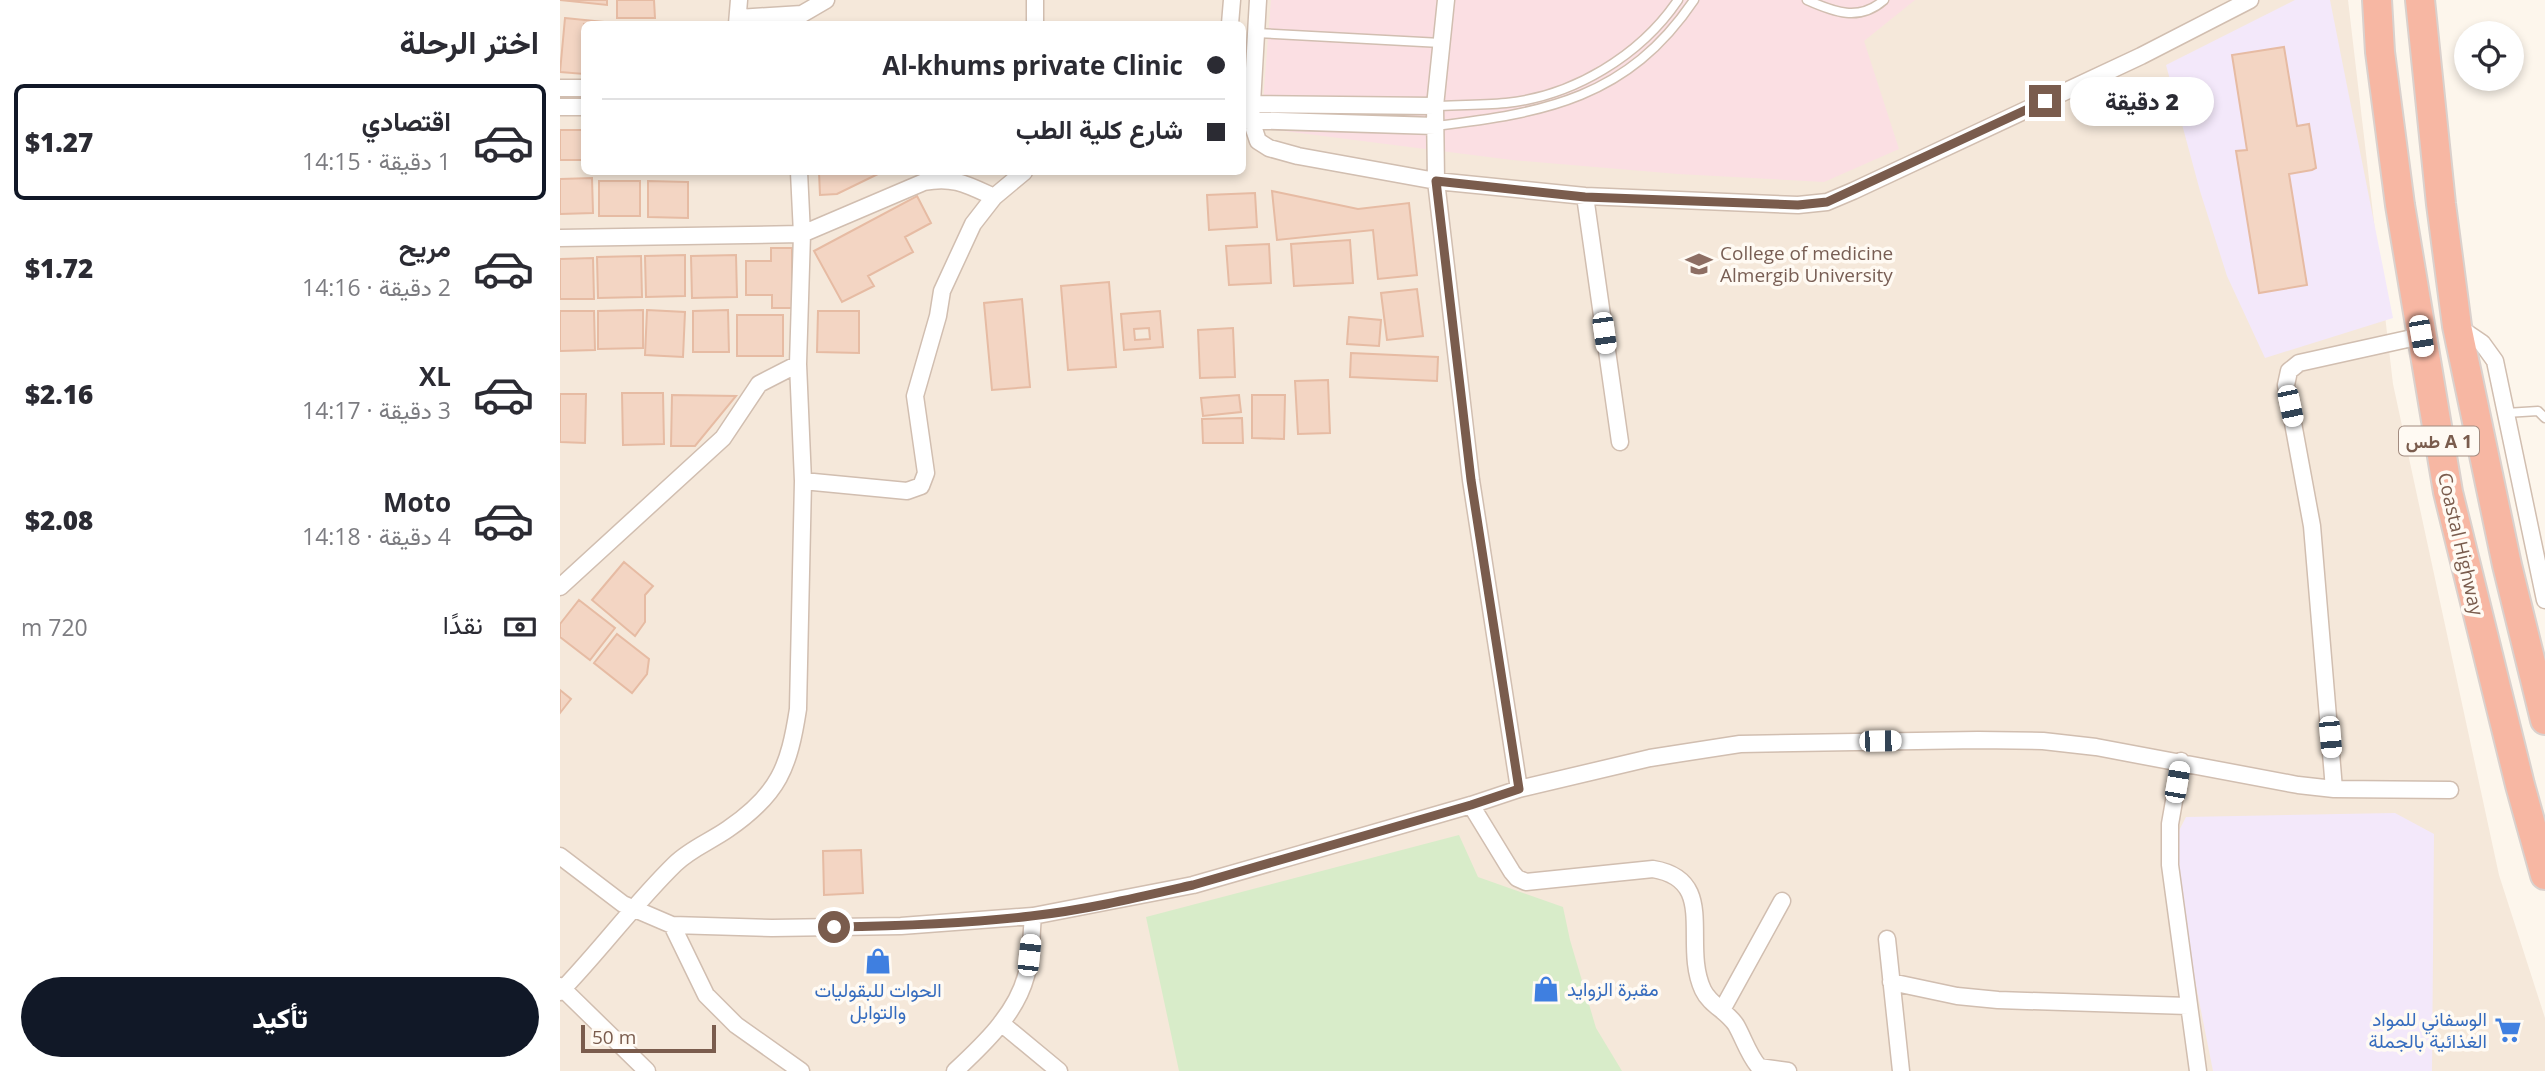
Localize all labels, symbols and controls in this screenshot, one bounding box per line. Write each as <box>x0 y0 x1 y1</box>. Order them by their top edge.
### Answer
text: اختر الرحلة <box>399 20 539 63</box>
map controls <box>2454 21 2524 91</box>
button: locate <box>2454 21 2524 91</box>
text: Al-khums private Clinic <box>882 47 1183 83</box>
callout: 2 دقيقة <box>2070 76 2213 126</box>
route end <box>2029 85 2061 117</box>
text: 2 دقيقة <box>2105 85 2179 117</box>
text: اقتصادي <box>362 103 451 139</box>
icon: car <box>472 111 535 174</box>
text: شارع كلية الطب <box>1016 111 1183 147</box>
text: $1.27 <box>25 124 93 160</box>
text: 1 دقيقة · 14:15 <box>302 145 451 177</box>
text: مريح <box>399 229 451 265</box>
icon: car <box>472 237 535 300</box>
place label: College of medicine Almergib University <box>1720 240 1893 288</box>
school or university icon: College of medicine Almergib University <box>1684 249 1714 279</box>
text: $1.72 <box>25 250 93 286</box>
text: 2 دقيقة · 14:16 <box>302 271 451 303</box>
car <box>1591 311 1618 355</box>
car <box>2408 313 2435 359</box>
text: XL <box>419 358 451 394</box>
icon: car <box>472 363 535 426</box>
text: $2.16 <box>25 376 93 412</box>
car <box>2276 383 2305 429</box>
text: 3 دقيقة · 14:17 <box>302 394 451 426</box>
road number: طس A 1 <box>2399 426 2479 456</box>
street label: Coastal Highway <box>2432 470 2490 618</box>
text: Moto <box>383 484 451 520</box>
icon: car <box>472 489 535 552</box>
text: $2.08 <box>25 502 93 538</box>
text: 4 دقيقة · 14:18 <box>302 520 451 552</box>
text: نقدًا <box>443 606 483 642</box>
icon: cash <box>501 608 539 646</box>
text: 720 m <box>21 611 88 643</box>
car <box>2318 715 2343 759</box>
car <box>1859 730 1902 752</box>
car <box>2164 759 2191 805</box>
route start <box>818 911 850 943</box>
car <box>1017 933 1042 977</box>
shop icon: الحوات للبقوليات والتوابل <box>863 946 893 976</box>
shop icon: مقبرة الزوايد <box>1531 974 1561 1004</box>
place label: مقبرة الزوايد <box>1567 976 1659 1002</box>
button: تأكيد <box>21 977 539 1057</box>
place label: الحوات للبقوليات والتوابل <box>814 977 942 1025</box>
place label: الوسفاني للمواد الغذائية بالجملة <box>2368 1006 2487 1054</box>
supermarket icon: الوسفاني للمواد الغذائية بالجملة <box>2493 1015 2523 1045</box>
scale bar <box>581 1022 716 1054</box>
text: 50 m <box>592 1024 636 1050</box>

